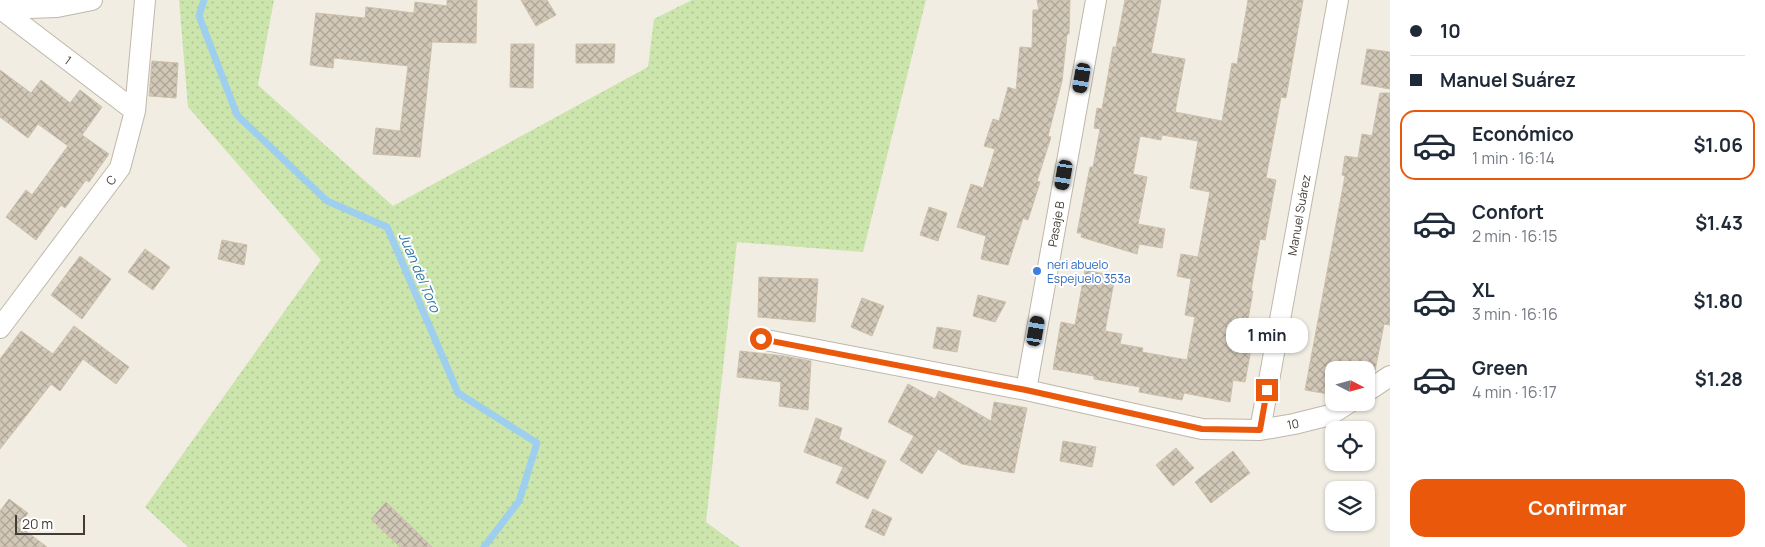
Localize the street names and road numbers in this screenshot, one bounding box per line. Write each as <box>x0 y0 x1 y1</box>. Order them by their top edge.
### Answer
street label: 1 <box>61 52 75 68</box>
street label: C <box>102 171 121 189</box>
street label: Manuel Suárez <box>1284 173 1314 257</box>
street label: Pasaje B <box>1044 200 1068 248</box>
street label: 10 <box>1285 415 1301 433</box>

